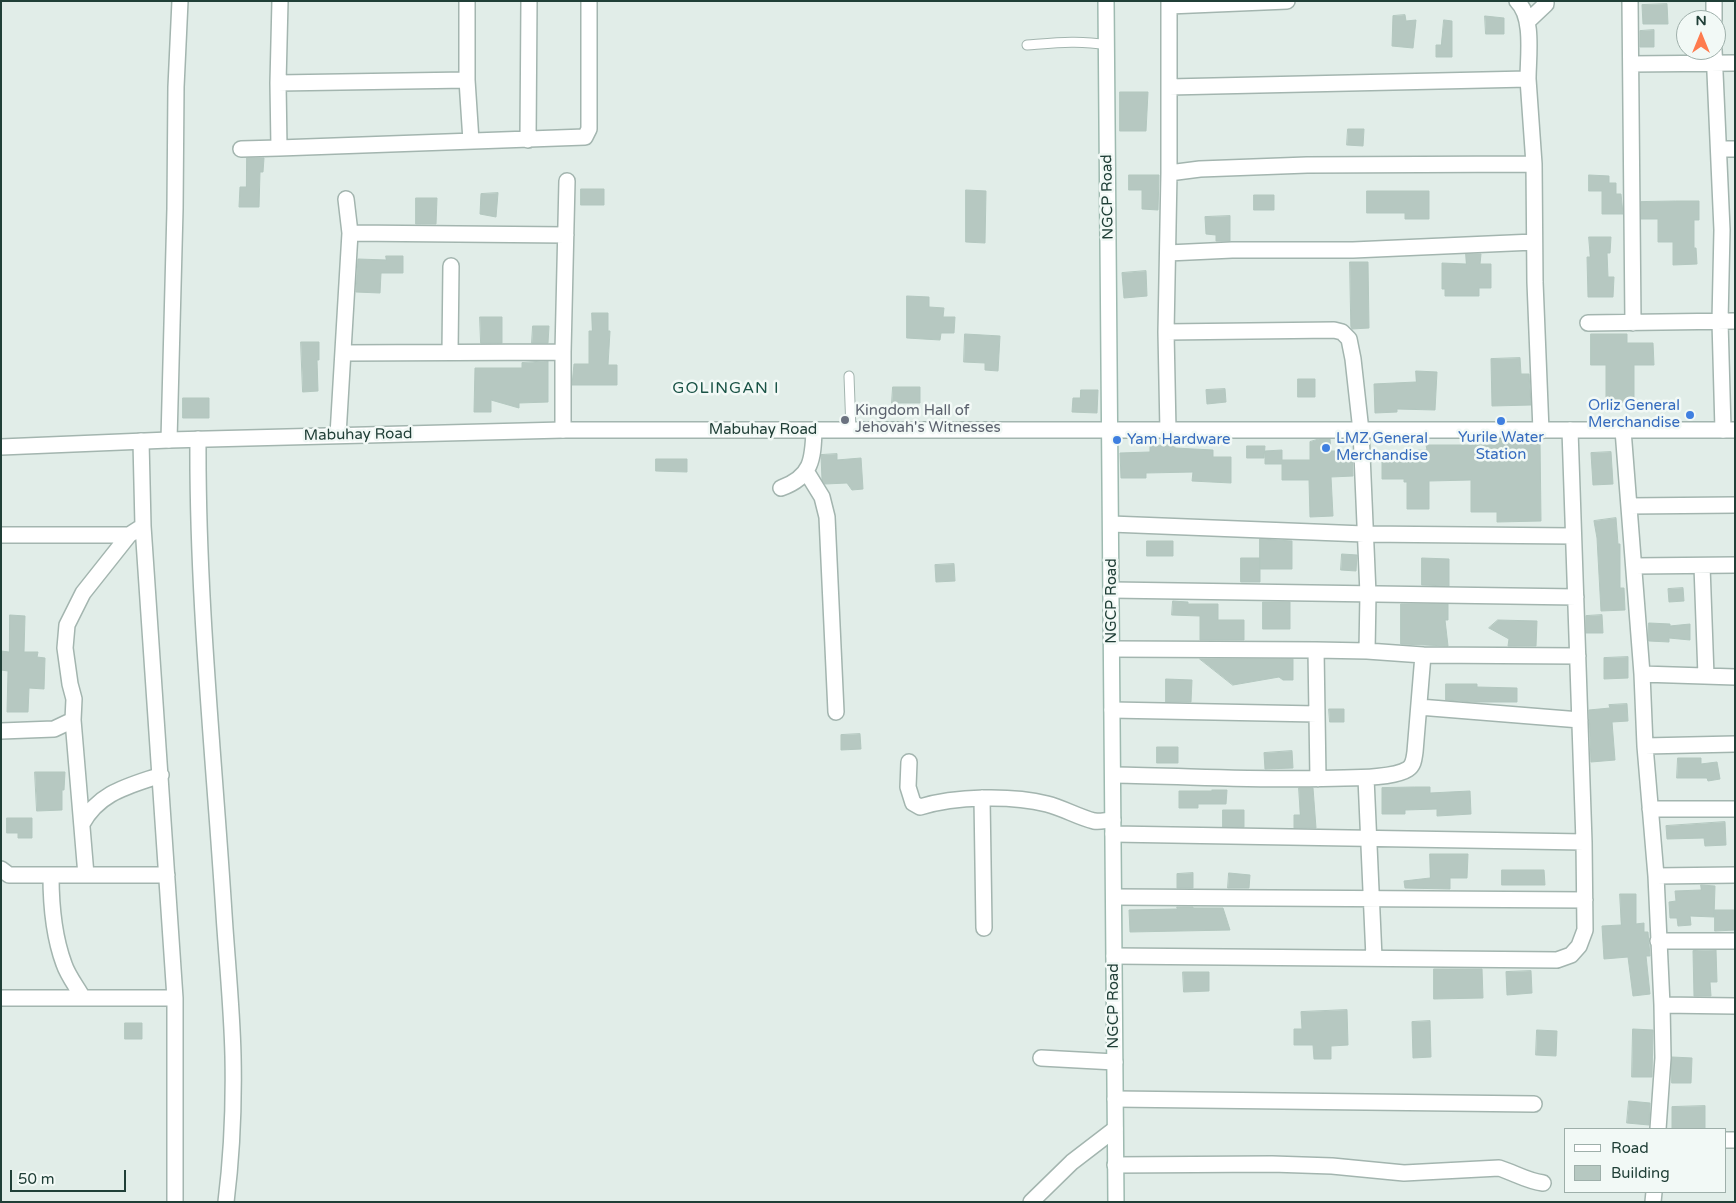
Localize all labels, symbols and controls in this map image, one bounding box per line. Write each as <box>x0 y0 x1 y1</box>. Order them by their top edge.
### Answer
north arrow <box>1676 10 1726 60</box>
text: N <box>1695 12 1707 29</box>
street label: NGCP Road <box>1098 154 1118 240</box>
district label: GOLINGAN I <box>671 379 781 399</box>
place label: Orliz General Merchandise <box>1588 397 1680 432</box>
place label: Kingdom Hall of Jehovah's Witnesses <box>855 402 1001 437</box>
marker: Orliz General Merchandise <box>1684 409 1696 421</box>
marker: Kingdom Hall of Jehovah's Witnesses <box>839 414 851 426</box>
marker: Yurile Water Station <box>1495 415 1507 427</box>
street label: Mabuhay Road <box>709 421 817 439</box>
street label: Mabuhay Road <box>304 425 412 445</box>
place label: Yurile Water Station <box>1458 429 1544 464</box>
place label: LMZ General Merchandise <box>1336 430 1428 465</box>
place label: Yam Hardware <box>1127 431 1230 449</box>
marker: Yam Hardware <box>1111 434 1123 446</box>
marker: LMZ General Merchandise <box>1320 442 1332 454</box>
street label: NGCP Road <box>1103 558 1121 644</box>
street label: NGCP Road <box>1105 963 1123 1049</box>
legend <box>1564 1128 1726 1193</box>
text: Road <box>1611 1139 1649 1157</box>
scale bar <box>12 1160 129 1192</box>
text: Building <box>1611 1164 1670 1182</box>
text: 50 m <box>18 1170 55 1188</box>

